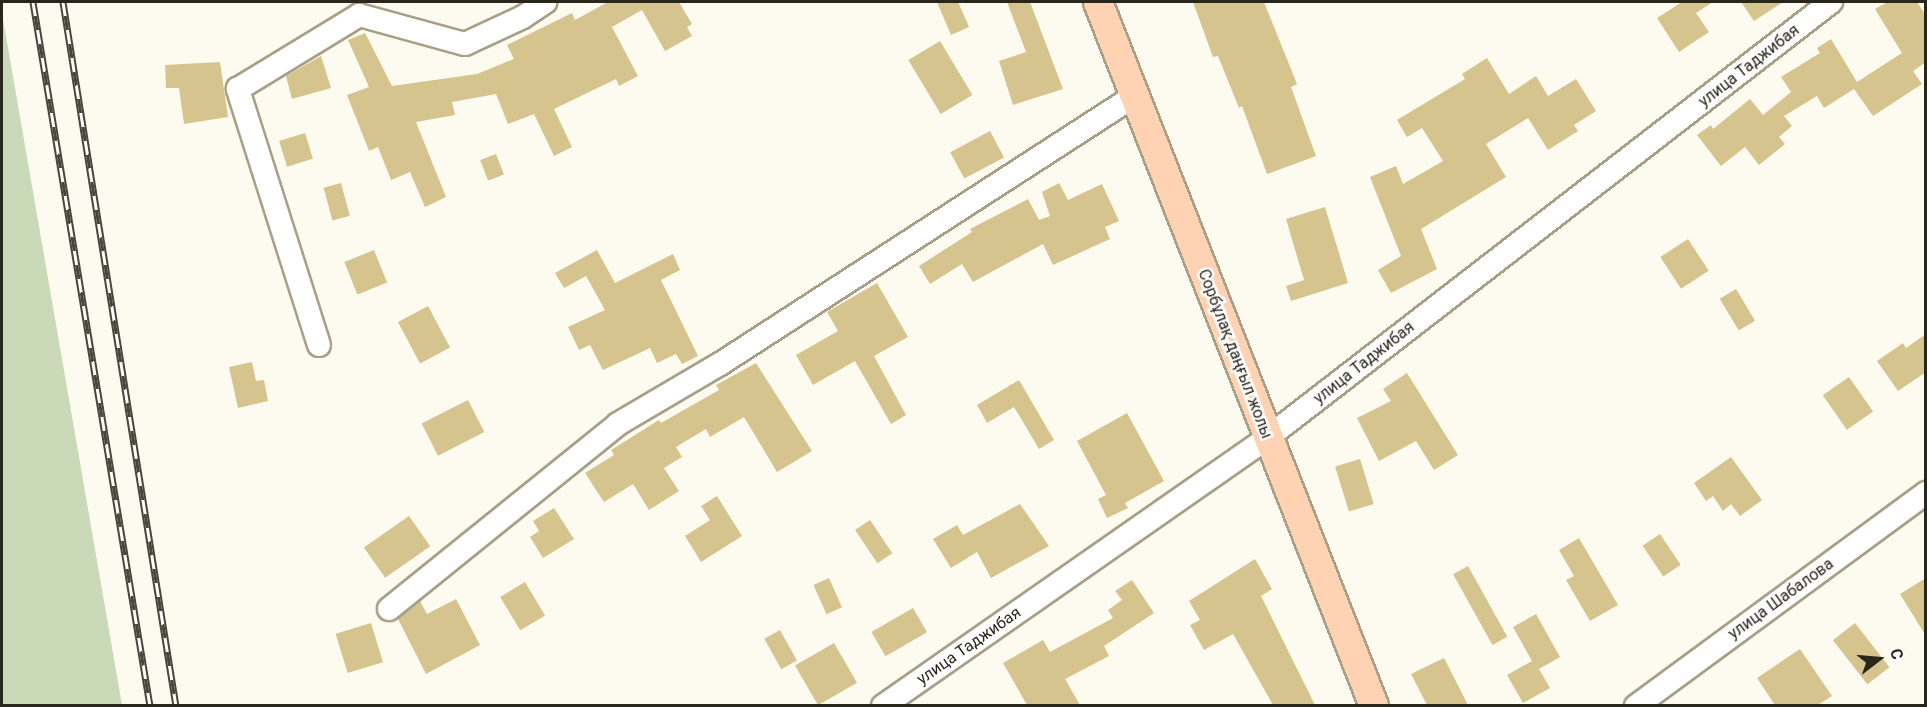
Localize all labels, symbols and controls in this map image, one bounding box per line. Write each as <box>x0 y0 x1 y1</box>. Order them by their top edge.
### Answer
street label: улица Таджибая <box>1695 21 1803 111</box>
street label: Сорбұлақ даңғыл жолы <box>1194 267 1276 441</box>
street label: улица Таджибая <box>1310 318 1418 408</box>
street label: улица Шабалова <box>1725 554 1837 644</box>
street label: улица Таджибая <box>913 603 1025 689</box>
north arrow <box>1849 629 1909 689</box>
text: С <box>1886 646 1907 662</box>

